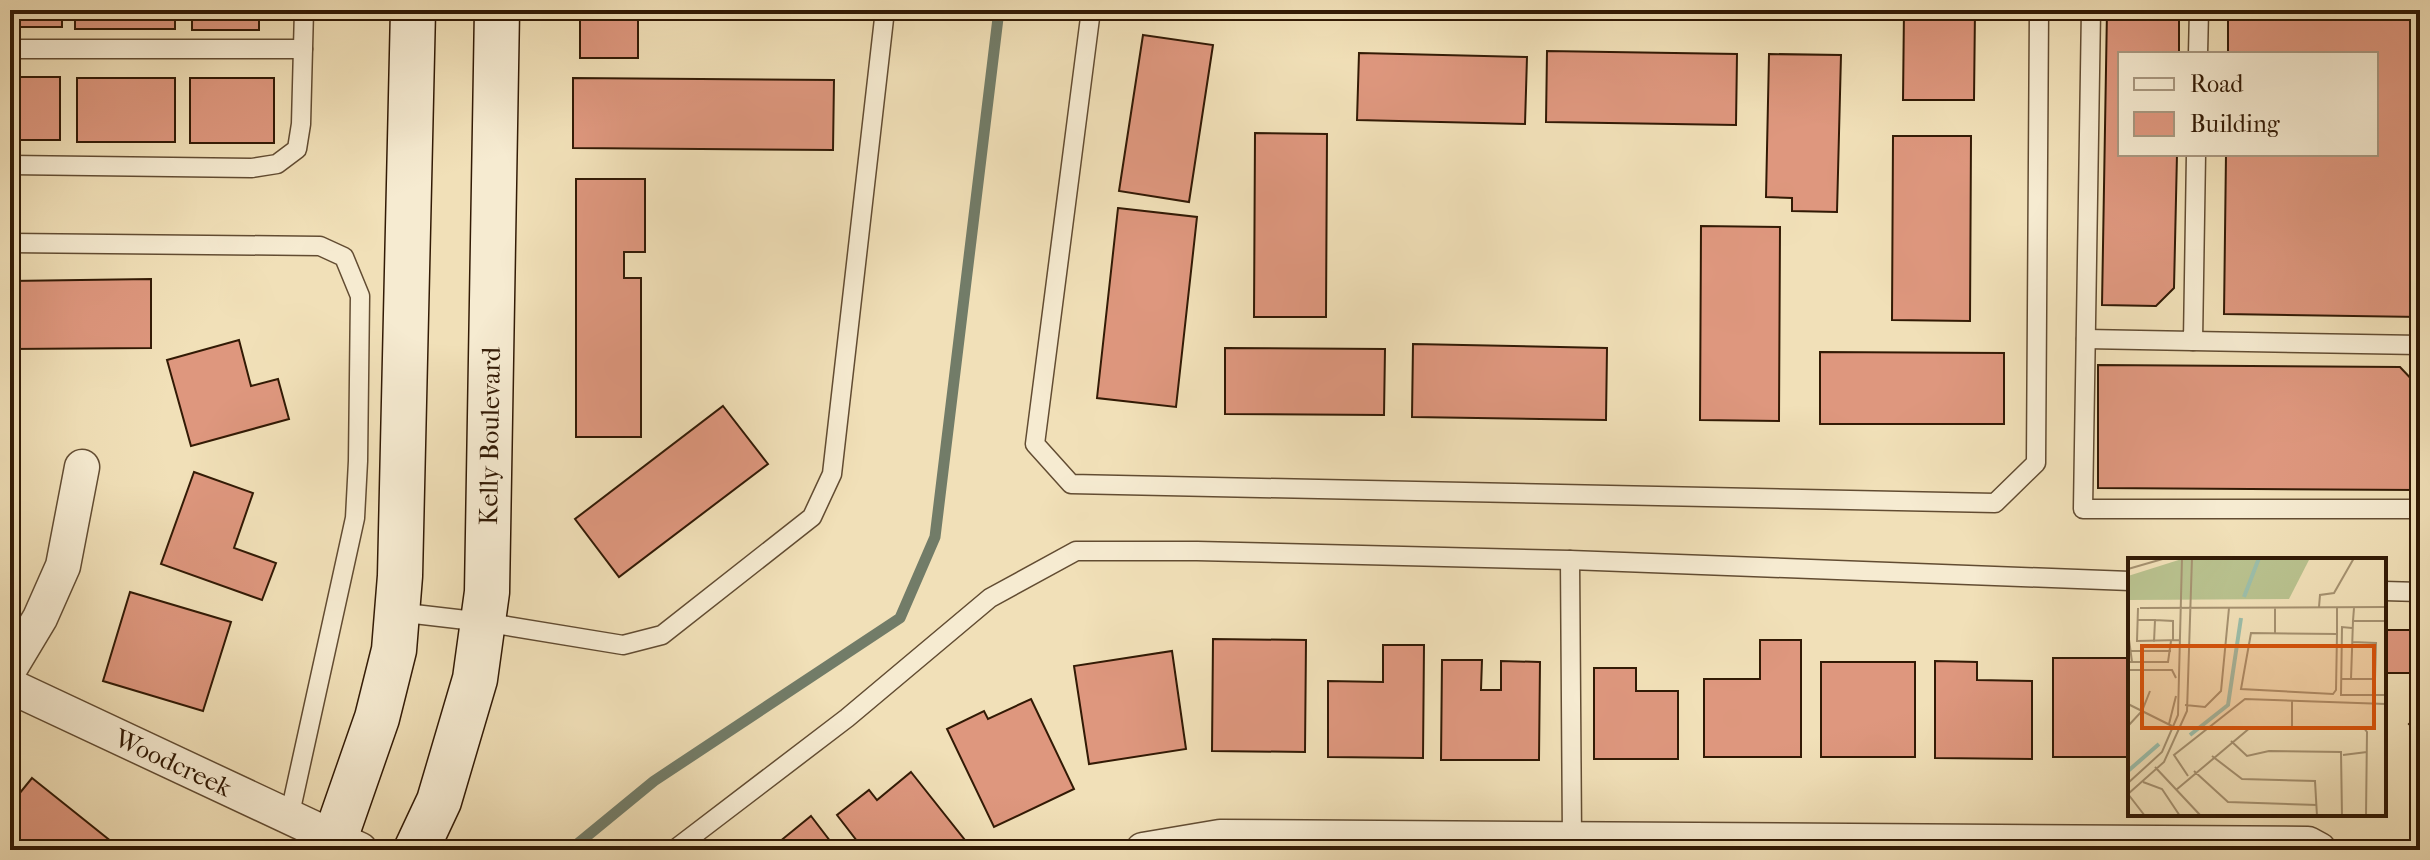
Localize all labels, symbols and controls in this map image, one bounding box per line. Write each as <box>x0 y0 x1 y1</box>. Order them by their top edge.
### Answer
legend <box>2118 52 2378 156</box>
text: Road <box>2190 70 2244 98</box>
text: Building <box>2190 110 2281 138</box>
street label: Kelly Boulevard <box>473 346 507 525</box>
inset map <box>2128 558 2386 816</box>
street label: Woodcreek <box>109 722 237 804</box>

